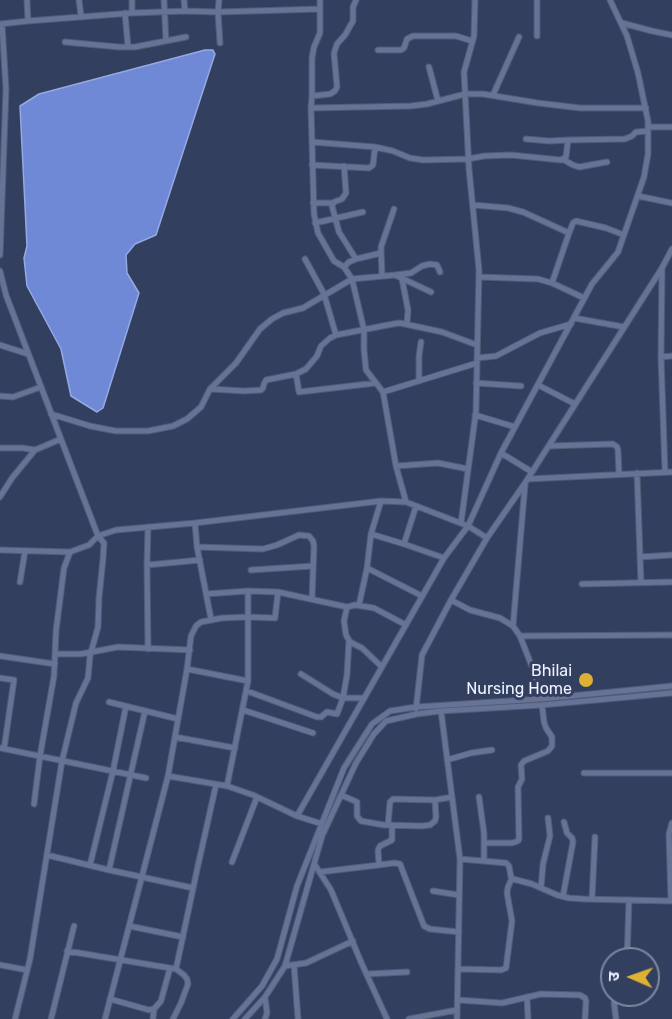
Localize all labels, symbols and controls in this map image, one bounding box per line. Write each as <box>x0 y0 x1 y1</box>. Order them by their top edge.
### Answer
place label: Bhilai Nursing Home <box>466 661 572 699</box>
marker: Bhilai Nursing Home <box>577 671 595 689</box>
north arrow <box>600 947 660 1007</box>
text: उ <box>604 971 623 981</box>

